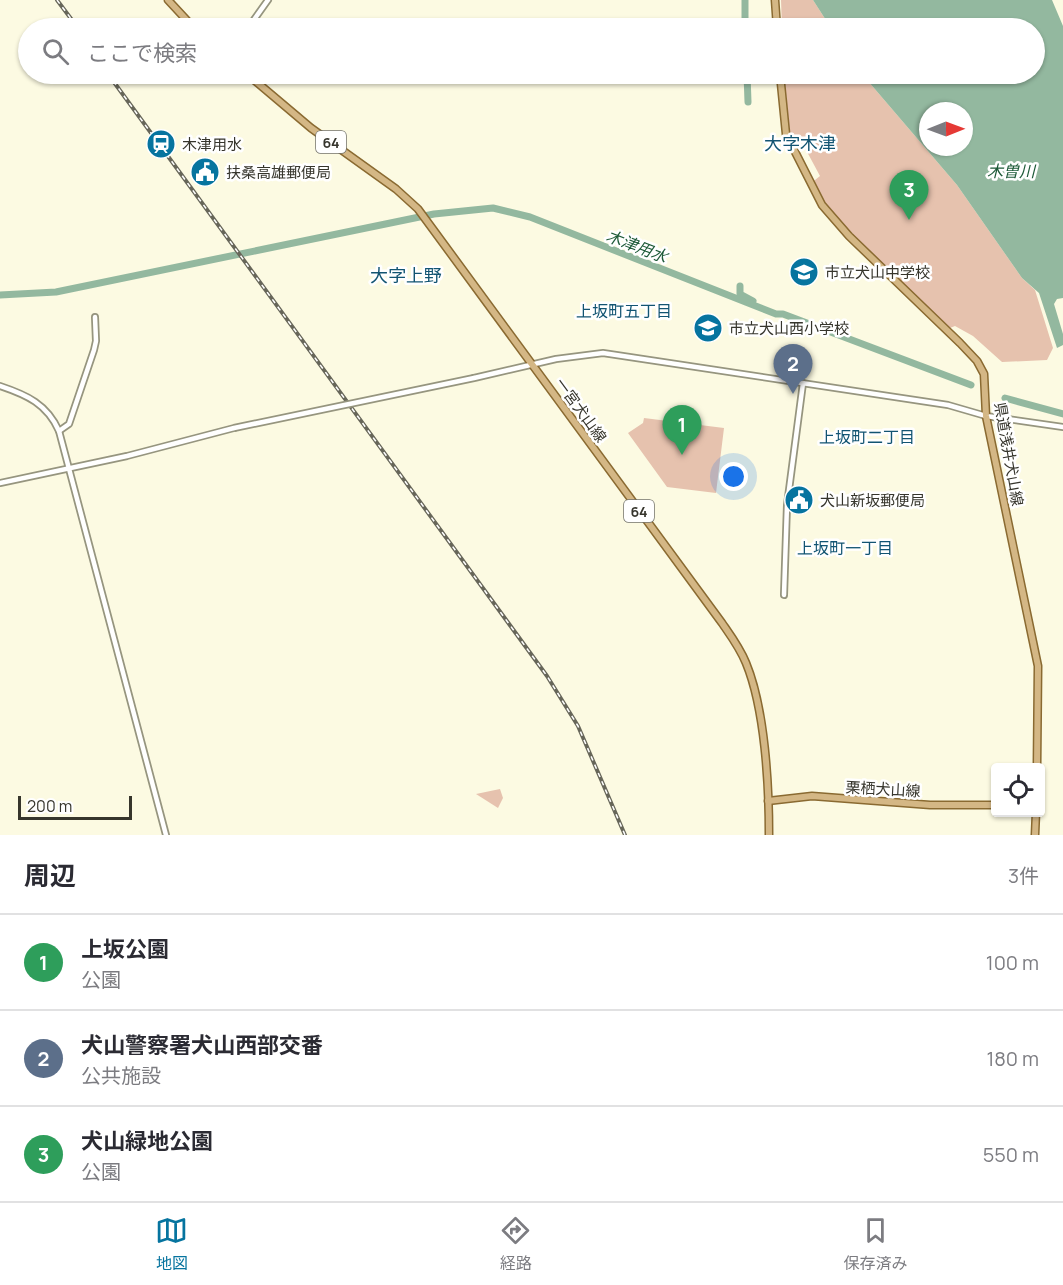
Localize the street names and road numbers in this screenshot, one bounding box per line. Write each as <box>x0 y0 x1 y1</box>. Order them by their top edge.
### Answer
road number: 64 <box>316 131 346 153</box>
street label: 一宮犬山線 <box>550 373 612 447</box>
street label: 県道浅井犬山線 <box>990 400 1028 508</box>
road number: 64 <box>624 500 654 522</box>
street label: 栗栖犬山線 <box>845 777 921 801</box>

